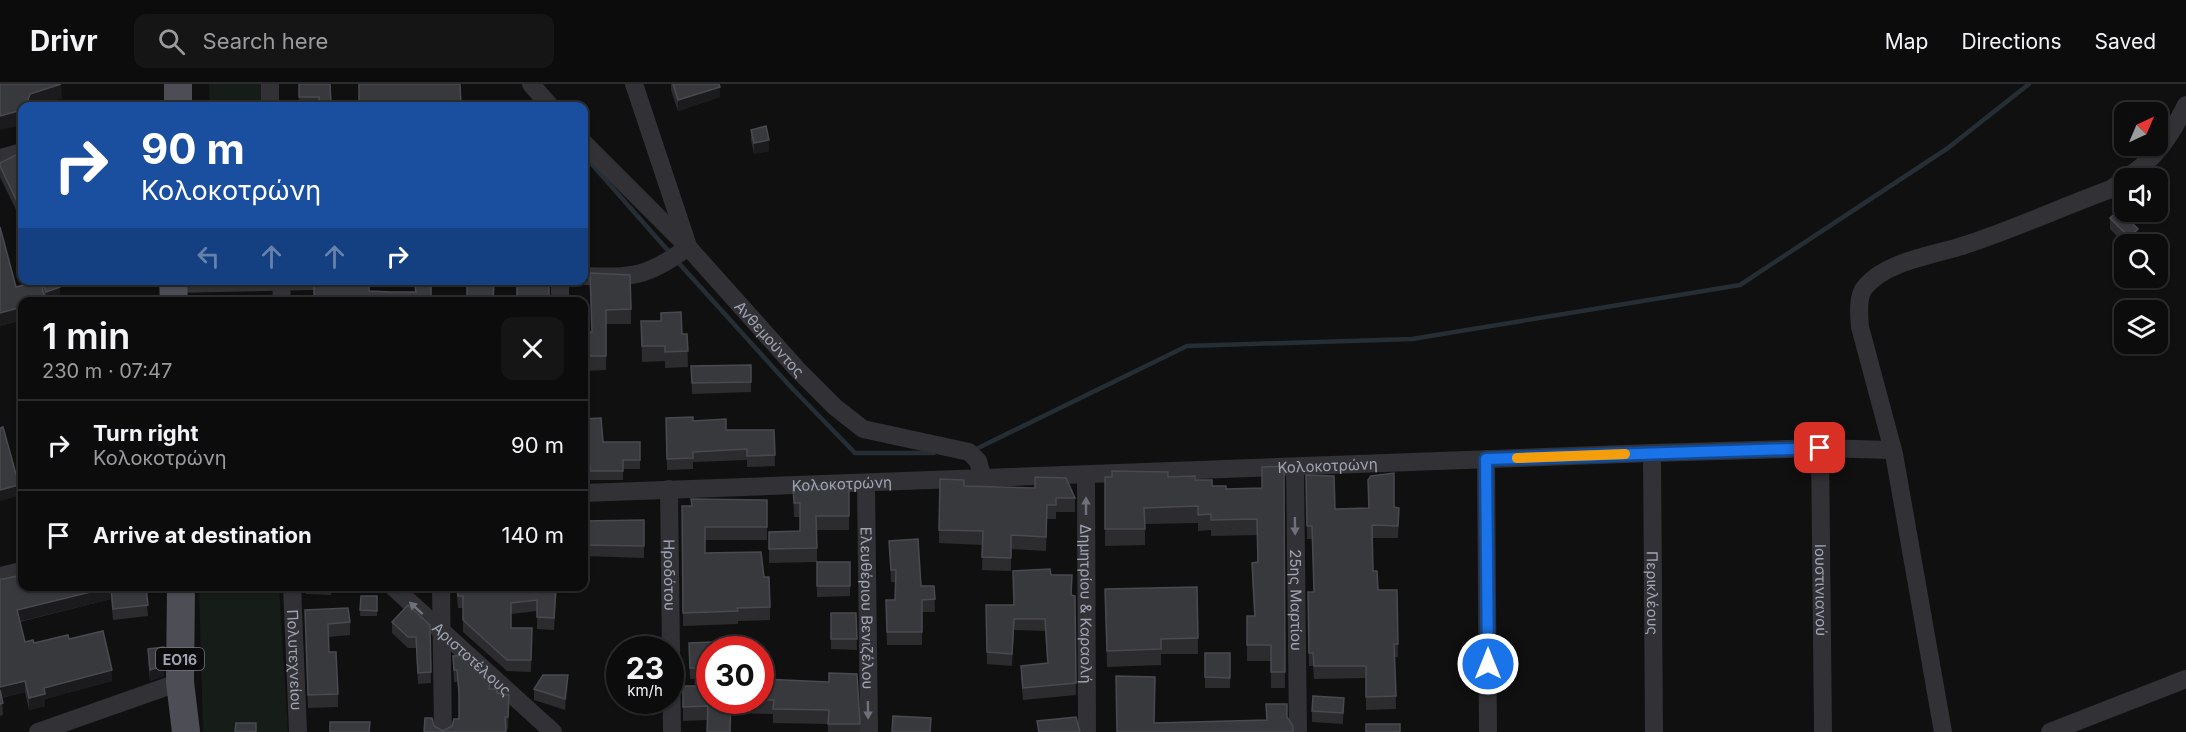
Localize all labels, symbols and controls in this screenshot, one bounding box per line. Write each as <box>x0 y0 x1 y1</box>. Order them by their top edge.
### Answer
search box <box>134 14 554 68</box>
text: Drivr <box>30 24 98 58</box>
icon: search <box>155 25 188 58</box>
text: Search here <box>203 28 328 54</box>
text: Map <box>1885 29 1928 54</box>
text: Directions <box>1961 29 2062 54</box>
text: Saved <box>2095 29 2156 54</box>
north arrow <box>2114 102 2168 156</box>
map controls <box>2114 102 2168 354</box>
text: 90 m <box>141 123 245 174</box>
icon: right <box>42 126 120 204</box>
button: sound <box>2114 168 2168 222</box>
text: Κολοκοτρώνη <box>141 174 321 207</box>
button: search <box>2114 234 2168 288</box>
icon: left <box>192 240 225 273</box>
icon: ahead <box>255 240 288 273</box>
icon: ahead <box>318 240 351 273</box>
icon: right <box>381 240 414 273</box>
street label: Ανθεμούντος <box>731 297 809 381</box>
button: layers <box>2114 300 2168 354</box>
text: 1 min <box>42 314 130 358</box>
button: close <box>501 317 564 380</box>
text: 230 m · 07:47 <box>42 359 172 383</box>
text: Turn right <box>93 420 199 446</box>
pin <box>1794 422 1845 473</box>
icon: right <box>42 429 75 462</box>
icon: arrive <box>1803 431 1836 464</box>
text: 90 m <box>511 432 564 458</box>
text: Κολοκοτρώνη <box>93 446 227 470</box>
street label: Κολοκοτρώνη <box>1277 454 1378 477</box>
street label: Κολοκοτρώνη <box>791 472 892 495</box>
one-way arrow <box>1081 496 1091 515</box>
one-way arrow <box>1290 517 1300 536</box>
icon: arrive <box>42 519 75 552</box>
text: Arrive at destination <box>93 522 312 548</box>
text: 140 m <box>502 522 564 548</box>
street label: Δημητρίου & Καραολή <box>1077 524 1096 684</box>
street label: Ελευθέριου Βενιζέλου <box>857 527 878 689</box>
street label: Ηροδότου <box>660 539 680 611</box>
street label: Ιουστινιανού <box>1812 544 1831 636</box>
street label: 25ης Μαρτίου <box>1286 549 1307 651</box>
street label: Περικλέους <box>1643 551 1663 635</box>
one-way arrow <box>409 602 424 615</box>
street label: Πολυτεχνείου <box>283 609 307 711</box>
street label: Αριστοτέλους <box>429 618 515 699</box>
position arrow <box>1456 632 1520 696</box>
speed limit sign: 30 <box>696 636 774 714</box>
road number: ΕΟ16 <box>156 648 204 670</box>
text: 23 <box>626 650 664 686</box>
text: km/h <box>627 681 663 700</box>
one-way arrow <box>863 701 873 720</box>

